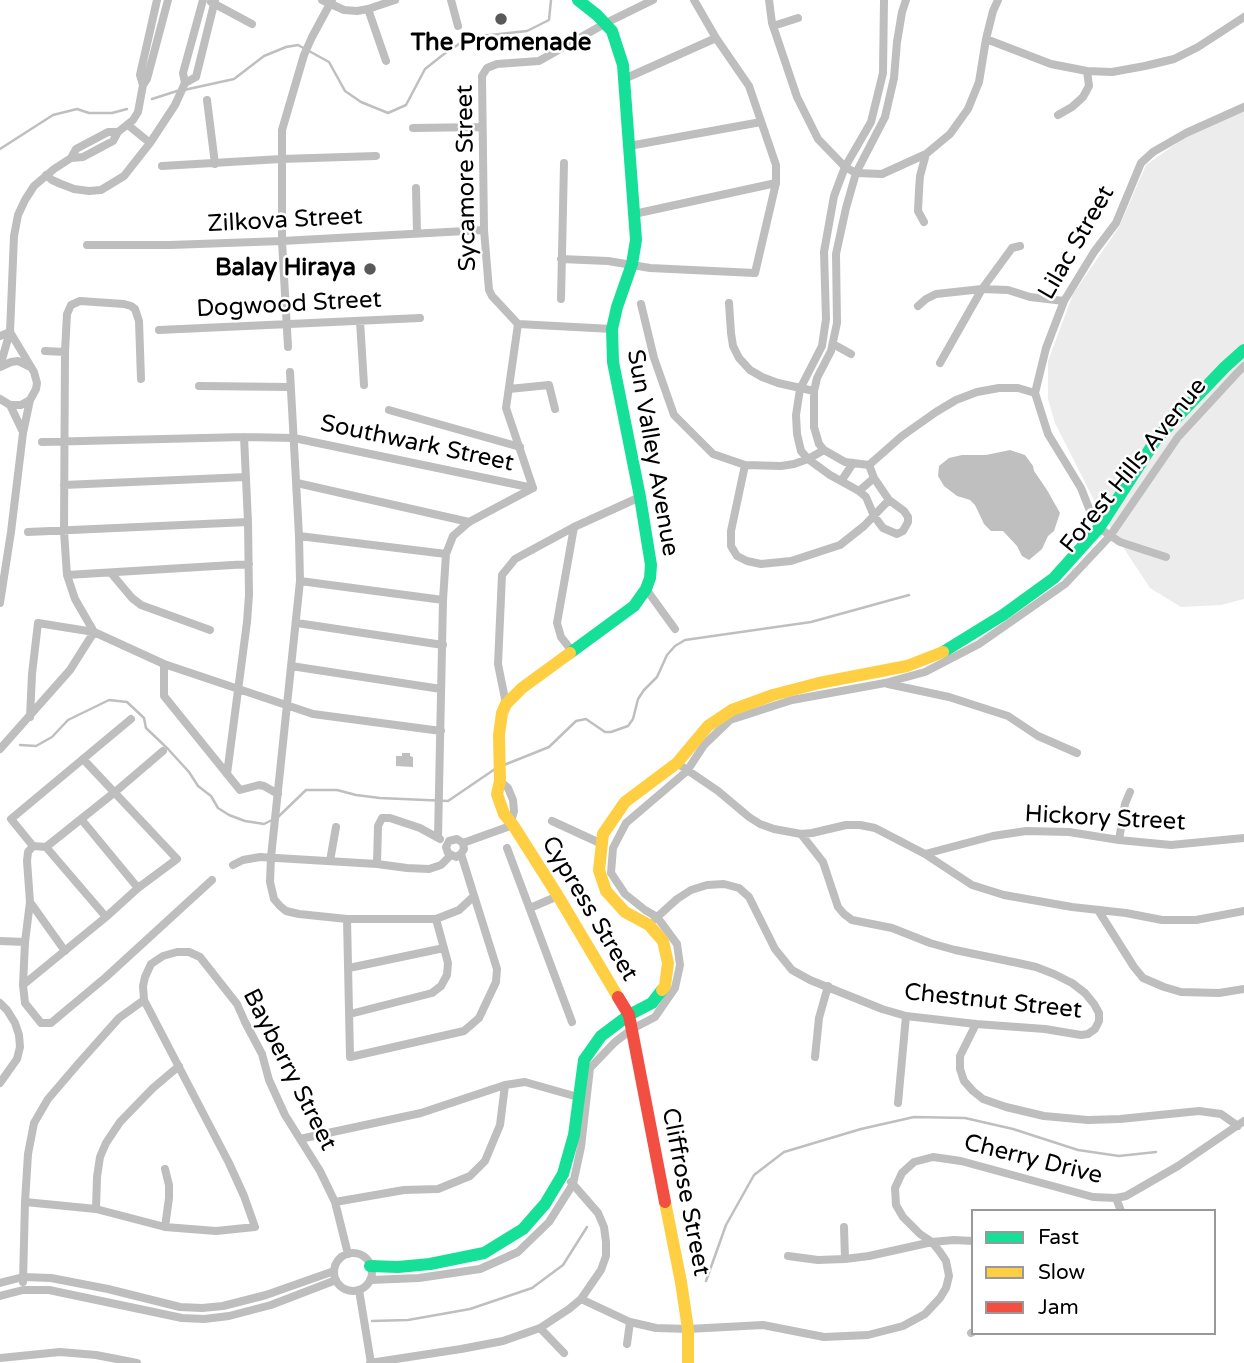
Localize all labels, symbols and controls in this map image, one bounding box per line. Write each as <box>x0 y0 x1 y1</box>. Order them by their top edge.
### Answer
marker: The Promenade <box>493 11 509 27</box>
place label: The Promenade <box>411 30 591 58</box>
street label: Sycamore Street <box>451 84 483 272</box>
street label: Lilac Street <box>1033 181 1121 305</box>
street label: Zilkova Street <box>207 203 363 239</box>
place label: Balay Hiraya <box>215 255 356 283</box>
marker: Balay Hiraya <box>362 261 378 277</box>
street label: Dogwood Street <box>196 286 382 324</box>
street label: Sun Valley Avenue <box>620 347 684 559</box>
street label: Forest Hills Avenue <box>1055 373 1213 559</box>
street label: Southwark Street <box>318 409 516 479</box>
street label: Hickory Street <box>1024 800 1186 838</box>
street label: Cypress Street <box>534 831 644 987</box>
street label: Chestnut Street <box>903 978 1083 1026</box>
street label: Bayberry Street <box>236 984 342 1156</box>
street label: Cliffrose Street <box>655 1106 715 1278</box>
street label: Cherry Drive <box>961 1129 1105 1191</box>
legend <box>971 1209 1216 1335</box>
text: Fast <box>1038 1225 1079 1250</box>
text: Slow <box>1038 1260 1085 1285</box>
text: Jam <box>1038 1295 1079 1320</box>

